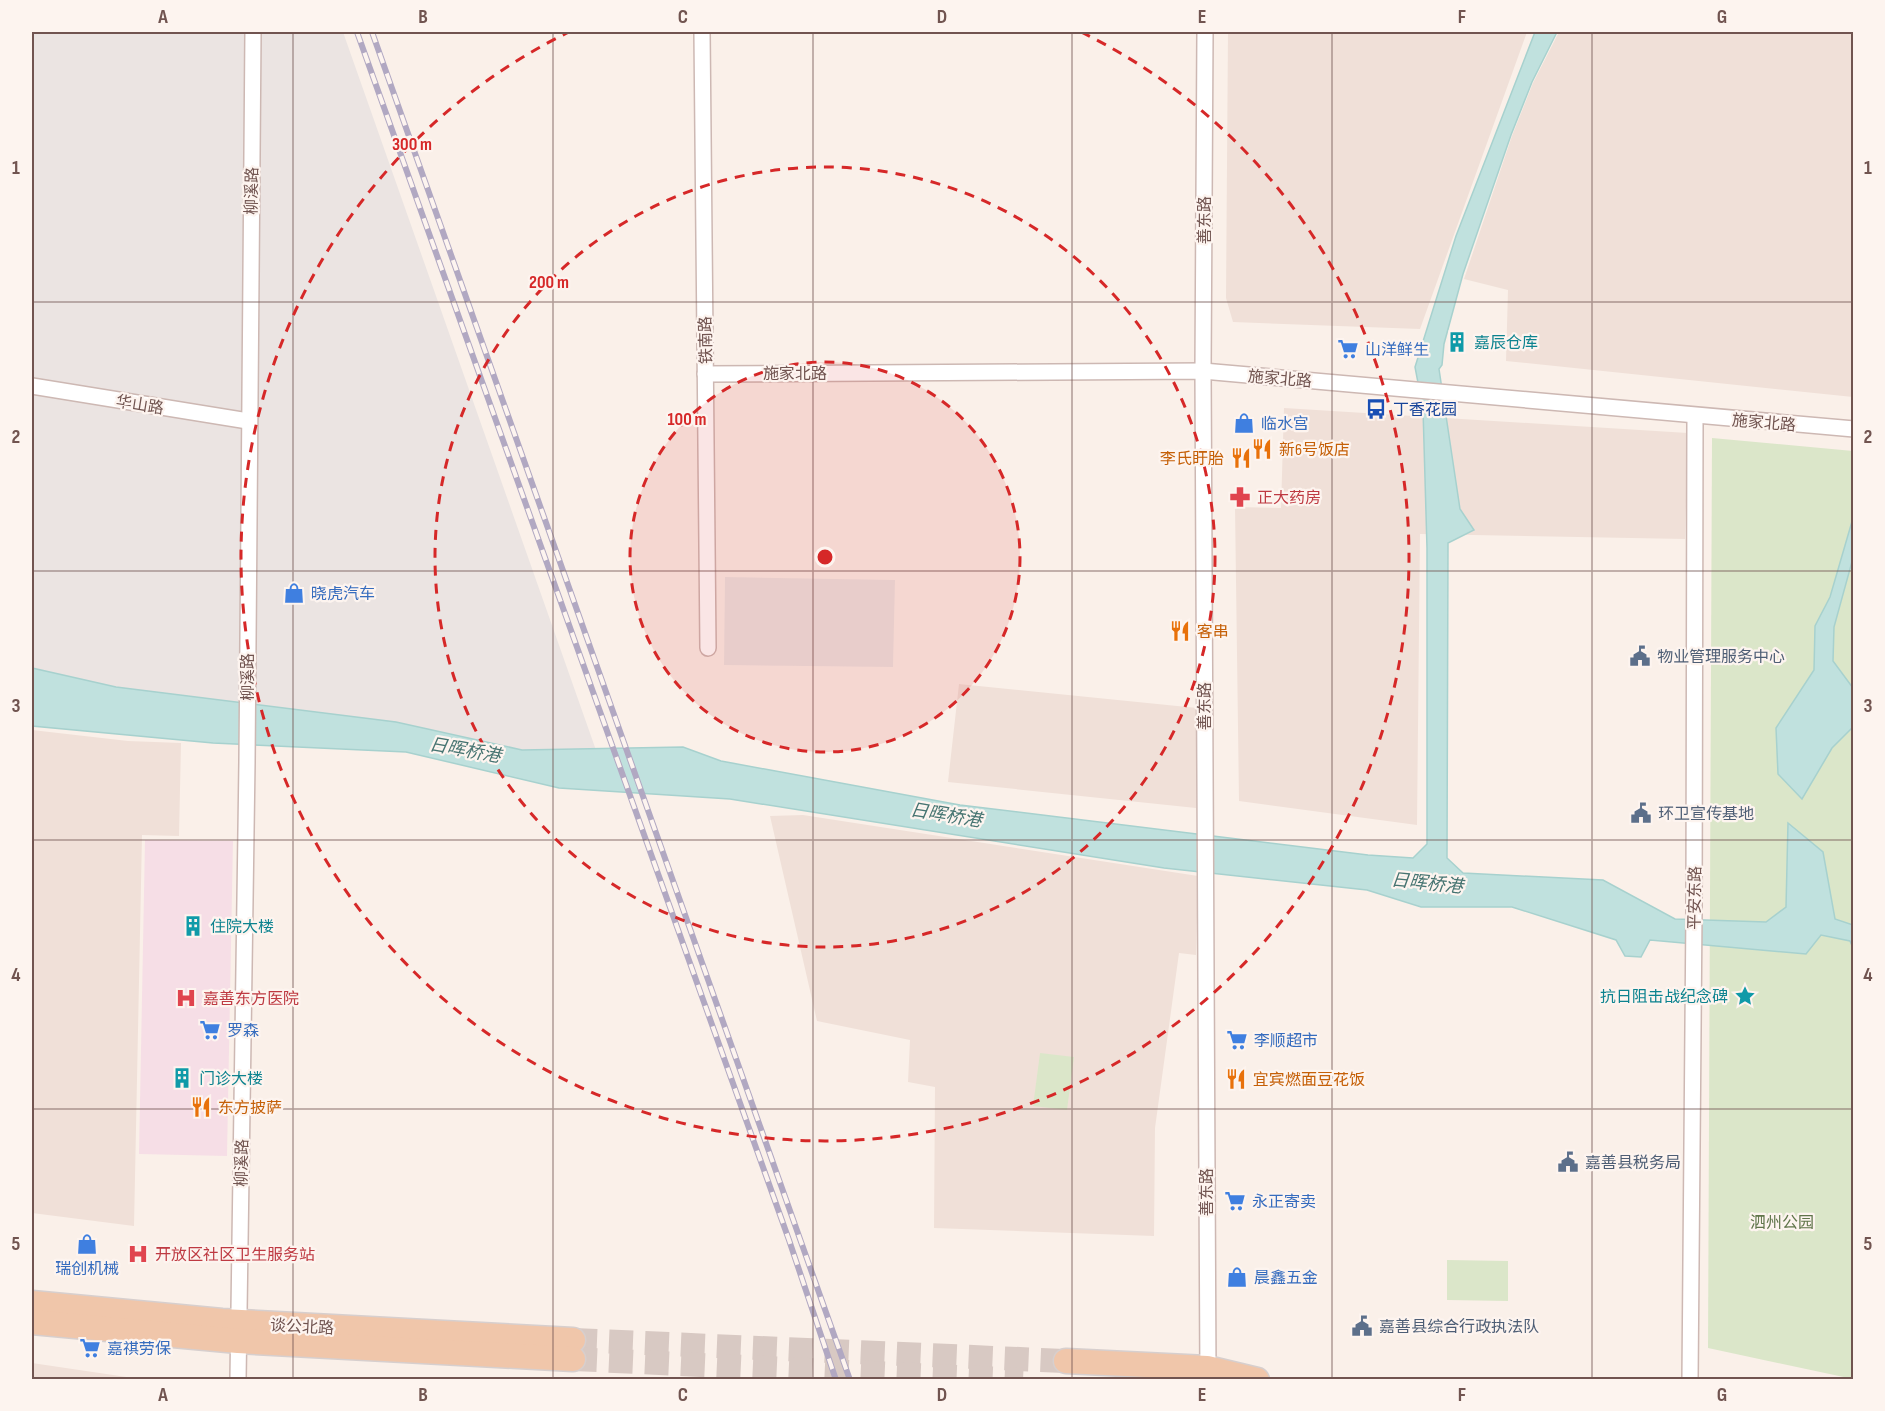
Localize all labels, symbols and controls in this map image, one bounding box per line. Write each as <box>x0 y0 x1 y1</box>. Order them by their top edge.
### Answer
text: A <box>157 5 168 29</box>
text: B <box>418 5 428 29</box>
text: C <box>678 5 688 29</box>
text: D <box>937 5 947 29</box>
text: E <box>1198 5 1206 29</box>
text: F <box>1458 5 1466 29</box>
text: G <box>1717 5 1727 29</box>
text: 300 m <box>392 134 432 155</box>
text: 1 <box>12 156 20 180</box>
text: 1 <box>1864 156 1872 180</box>
street label: 柳溪路 <box>243 167 262 215</box>
street label: 善东路 <box>1196 196 1215 244</box>
text: 200 m <box>529 272 569 293</box>
street label: 铁南路 <box>697 316 716 364</box>
building icon: 嘉辰仓库 <box>1445 330 1469 354</box>
place label: 嘉辰仓库 <box>1474 334 1538 353</box>
supermarket icon: 山洋鲜生 <box>1336 337 1360 361</box>
place label: 山洋鲜生 <box>1365 341 1429 360</box>
street label: 施家北路 <box>763 365 827 384</box>
street label: 施家北路 <box>1247 367 1313 392</box>
street label: 华山路 <box>115 392 165 419</box>
bus stop icon: 丁香花园 <box>1364 397 1388 421</box>
place label: 丁香花园 <box>1393 401 1457 420</box>
text: 100 m <box>668 409 707 430</box>
shop icon: 临水宫 <box>1232 411 1256 435</box>
street label: 施家北路 <box>1731 411 1797 436</box>
place label: 临水宫 <box>1261 415 1309 434</box>
text: 2 <box>12 425 20 449</box>
text: 2 <box>1864 425 1872 449</box>
restaurant icon: 新6号饭店 <box>1250 437 1274 461</box>
place label: 新6号饭店 <box>1279 441 1350 460</box>
restaurant icon: 李氏盱胎 <box>1229 446 1253 470</box>
place label: 李氏盱胎 <box>1160 450 1224 469</box>
pharmacy icon: 正大药房 <box>1228 485 1252 509</box>
place label: 正大药房 <box>1257 489 1321 508</box>
centre of rings <box>815 547 835 567</box>
shop icon: 晓虎汽车 <box>282 581 306 605</box>
place label: 晓虎汽车 <box>311 585 375 604</box>
restaurant icon: 客串 <box>1168 619 1192 643</box>
place label: 客串 <box>1197 623 1229 642</box>
public building icon: 物业管理服务中心 <box>1628 644 1652 668</box>
place label: 物业管理服务中心 <box>1657 648 1785 667</box>
street label: 柳溪路 <box>239 653 258 701</box>
street label: 善东路 <box>1196 682 1215 730</box>
text: 3 <box>12 694 21 718</box>
text: 3 <box>1864 694 1873 718</box>
water label: 日晖桥港 <box>428 734 505 768</box>
water label: 日晖桥港 <box>909 799 986 832</box>
public building icon: 环卫宣传基地 <box>1629 801 1653 825</box>
place label: 环卫宣传基地 <box>1658 805 1754 824</box>
street label: 平安东路 <box>1685 866 1706 930</box>
water label: 日晖桥港 <box>1390 869 1467 898</box>
building icon: 住院大楼 <box>181 914 205 938</box>
place label: 住院大楼 <box>210 918 274 937</box>
text: 4 <box>11 963 21 987</box>
text: 4 <box>1863 963 1873 987</box>
place icon: 抗日阻击战纪念碑 <box>1733 984 1757 1008</box>
hospital icon: 嘉善东方医院 <box>174 986 198 1010</box>
place label: 抗日阻击战纪念碑 <box>1600 988 1728 1007</box>
place label: 嘉善东方医院 <box>203 990 299 1009</box>
supermarket icon: 罗森 <box>198 1018 222 1042</box>
place label: 罗森 <box>227 1022 259 1041</box>
supermarket icon: 李顺超市 <box>1225 1028 1249 1052</box>
place label: 李顺超市 <box>1254 1032 1318 1051</box>
building icon: 门诊大楼 <box>170 1066 194 1090</box>
restaurant icon: 宜宾燃面豆花饭 <box>1224 1067 1248 1091</box>
place label: 门诊大楼 <box>199 1070 263 1089</box>
place label: 宜宾燃面豆花饭 <box>1253 1071 1365 1090</box>
restaurant icon: 东方披萨 <box>189 1095 213 1119</box>
place label: 东方披萨 <box>218 1099 282 1118</box>
street label: 柳溪路 <box>233 1139 252 1187</box>
public building icon: 嘉善县税务局 <box>1556 1150 1580 1174</box>
place label: 嘉善县税务局 <box>1585 1154 1681 1173</box>
street label: 善东路 <box>1198 1168 1217 1216</box>
supermarket icon: 永正寄卖 <box>1223 1189 1247 1213</box>
place label: 永正寄卖 <box>1252 1193 1316 1212</box>
park label: 泗州公园 <box>1750 1214 1814 1233</box>
text: 5 <box>12 1232 21 1256</box>
shop icon: 瑞创机械 <box>75 1232 99 1256</box>
text: 5 <box>1864 1232 1873 1256</box>
hospital icon: 开放区社区卫生服务站 <box>126 1242 150 1266</box>
place label: 开放区社区卫生服务站 <box>155 1246 315 1265</box>
place label: 瑞创机械 <box>55 1260 119 1279</box>
shop icon: 晨鑫五金 <box>1225 1265 1249 1289</box>
place label: 晨鑫五金 <box>1254 1269 1318 1288</box>
public building icon: 嘉善县综合行政执法队 <box>1350 1314 1374 1338</box>
street label: 谈公北路 <box>269 1316 334 1339</box>
place label: 嘉善县综合行政执法队 <box>1379 1318 1539 1337</box>
supermarket icon: 嘉祺劳保 <box>78 1336 102 1360</box>
place label: 嘉祺劳保 <box>107 1340 171 1359</box>
text: A <box>157 1383 168 1407</box>
text: B <box>418 1383 428 1407</box>
text: C <box>678 1383 688 1407</box>
text: D <box>937 1383 947 1407</box>
text: E <box>1198 1383 1206 1407</box>
text: F <box>1458 1383 1466 1407</box>
text: G <box>1717 1383 1727 1407</box>

